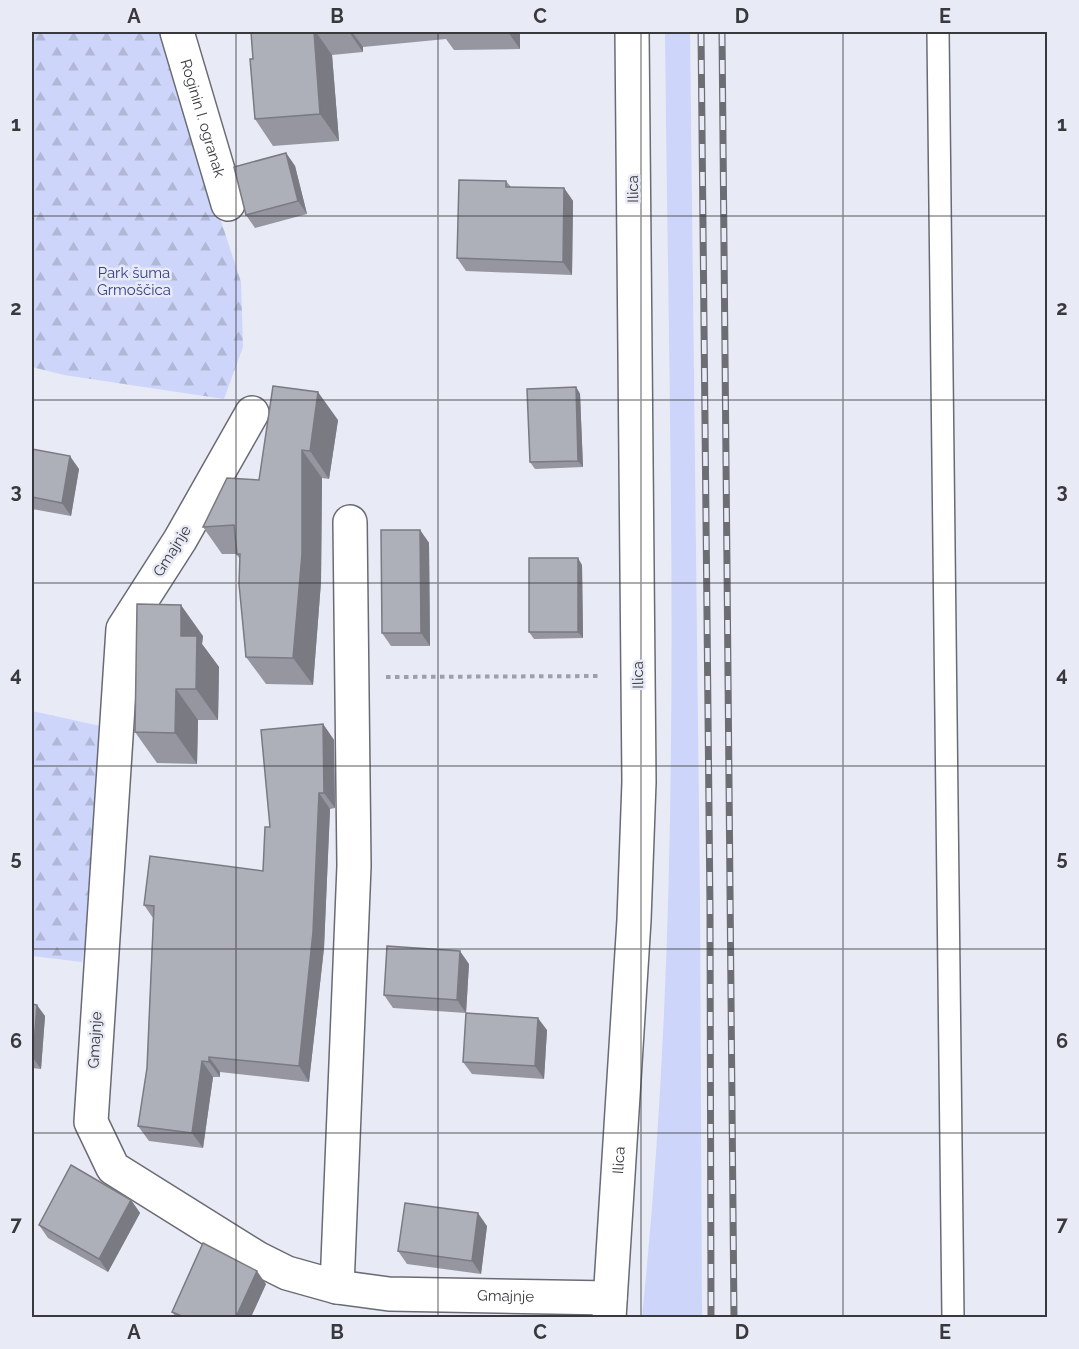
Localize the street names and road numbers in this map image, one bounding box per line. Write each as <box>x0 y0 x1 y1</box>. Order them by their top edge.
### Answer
street label: Roginin I. ogranak <box>177 57 229 180</box>
street label: Ilica <box>624 175 642 203</box>
street label: Gmajnje <box>149 522 195 580</box>
street label: Ilica <box>629 661 647 689</box>
street label: Gmajnje <box>85 1011 105 1069</box>
street label: Ilica <box>609 1146 629 1175</box>
street label: Gmajnje <box>477 1287 534 1306</box>

